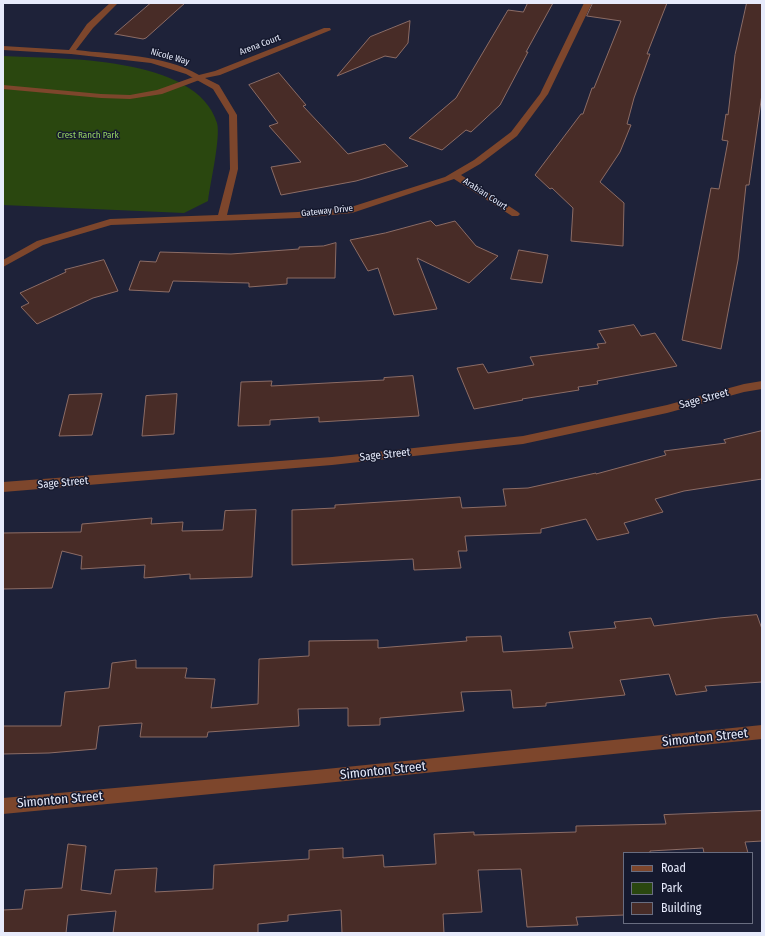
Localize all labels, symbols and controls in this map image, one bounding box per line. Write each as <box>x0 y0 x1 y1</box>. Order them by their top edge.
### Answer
street label: Arena Court <box>238 32 282 58</box>
street label: Nicole Way <box>149 46 191 68</box>
park label: Crest Ranch Park <box>57 130 119 140</box>
street label: Arabian Court <box>461 176 509 212</box>
street label: Gateway Drive <box>301 203 353 219</box>
street label: Sage Street <box>678 386 730 412</box>
street label: Sage Street <box>359 446 411 464</box>
street label: Sage Street <box>37 474 89 492</box>
street label: Simonton Street <box>661 726 749 750</box>
street label: Simonton Street <box>339 759 427 783</box>
street label: Simonton Street <box>16 788 104 812</box>
legend <box>623 852 753 924</box>
text: Road <box>661 861 686 875</box>
text: Park <box>661 881 682 895</box>
text: Building <box>661 901 701 915</box>

